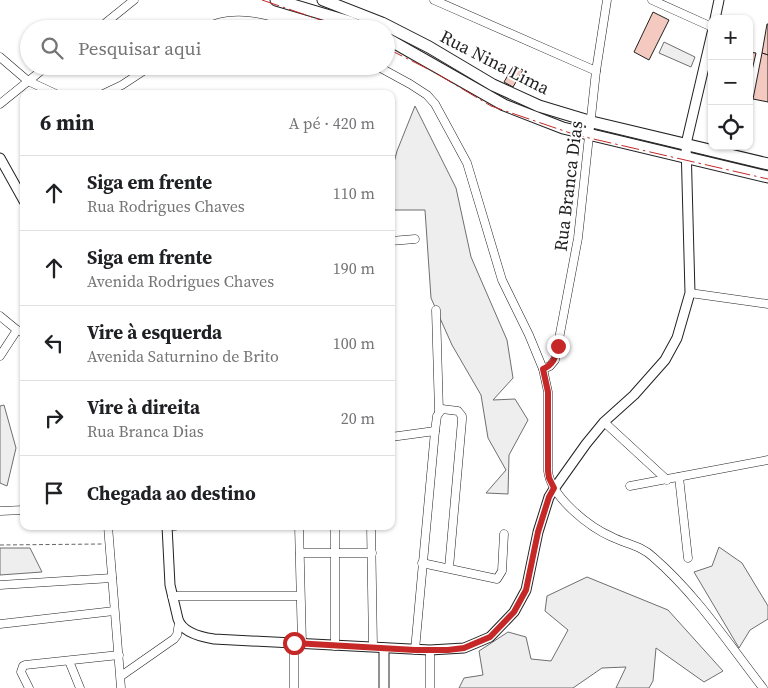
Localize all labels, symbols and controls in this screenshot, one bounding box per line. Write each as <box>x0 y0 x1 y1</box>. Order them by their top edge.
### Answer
map controls <box>708 15 753 150</box>
button: + <box>708 15 753 60</box>
search box <box>20 20 395 75</box>
street label: Rua Nina Lima <box>436 24 555 101</box>
icon: search <box>38 34 66 62</box>
text: Pesquisar aqui <box>78 35 201 61</box>
button: − <box>708 60 753 105</box>
button: locate <box>708 105 753 150</box>
text: 6 min <box>40 108 95 137</box>
text: A pé · 420 m <box>289 112 375 134</box>
street label: Rua Branca Dias <box>548 119 588 253</box>
text: Siga em frente <box>87 169 212 195</box>
icon: ahead <box>40 179 68 207</box>
text: 110 m <box>333 182 375 204</box>
text: Rua Rodrigues Chaves <box>87 195 245 217</box>
text: Siga em frente <box>87 244 212 270</box>
icon: ahead <box>40 254 68 282</box>
text: 190 m <box>333 257 375 279</box>
text: Avenida Rodrigues Chaves <box>87 270 274 292</box>
text: Vire à esquerda <box>87 319 222 345</box>
icon: left <box>40 329 68 357</box>
text: 100 m <box>333 332 375 354</box>
route end <box>547 335 570 358</box>
text: Avenida Saturnino de Brito <box>87 345 279 367</box>
text: Vire à direita <box>87 394 200 420</box>
icon: right <box>40 404 68 432</box>
text: 20 m <box>341 407 375 429</box>
text: Rua Branca Dias <box>87 420 204 442</box>
icon: arrive <box>40 479 68 507</box>
text: Chegada ao destino <box>87 480 256 506</box>
route start <box>283 632 306 655</box>

